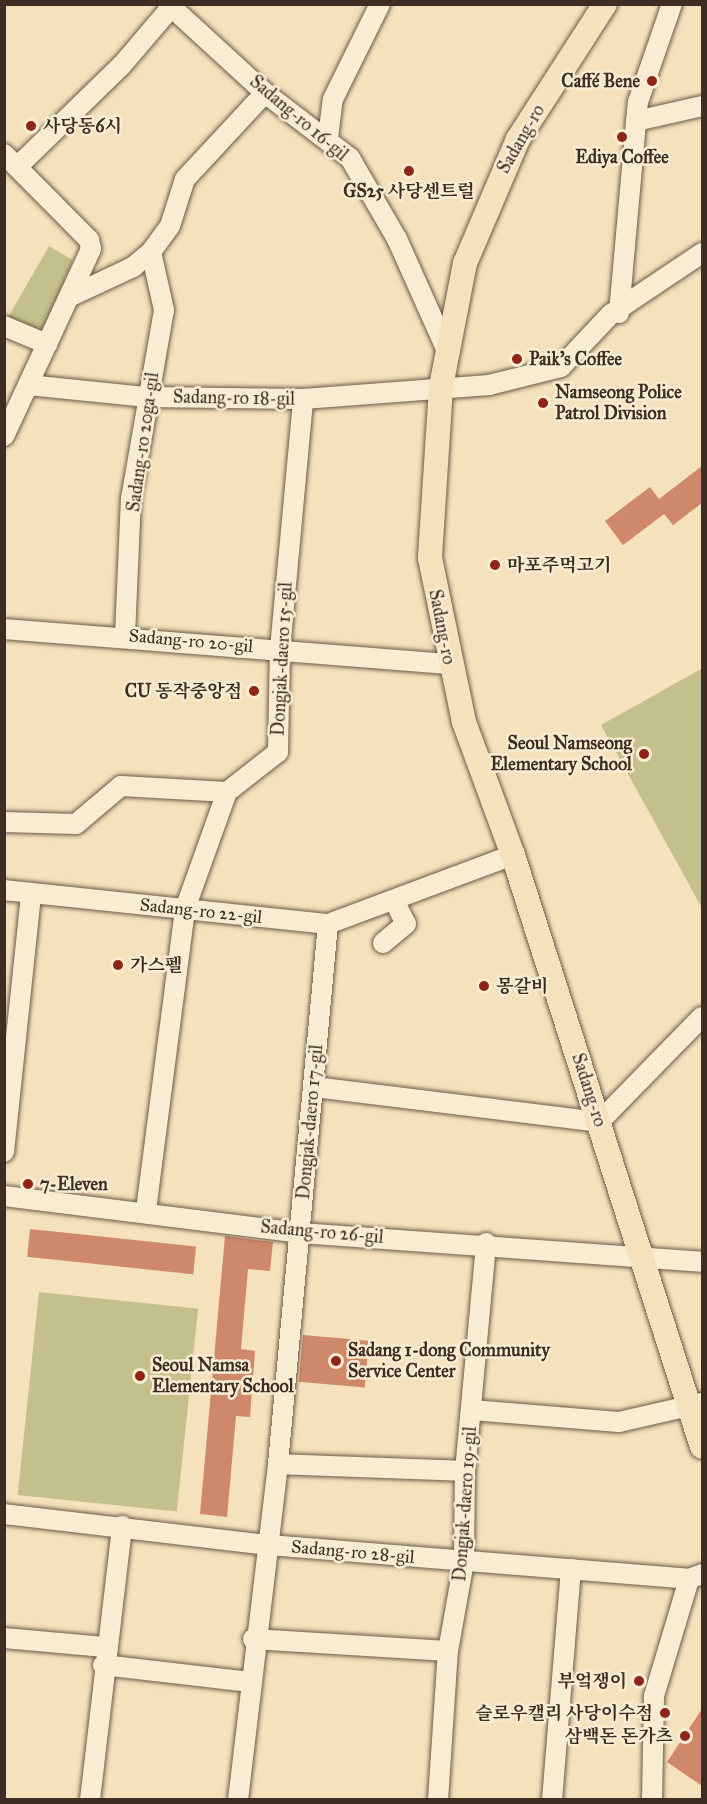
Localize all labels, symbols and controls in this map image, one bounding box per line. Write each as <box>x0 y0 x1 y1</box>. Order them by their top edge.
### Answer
place label: Caffé Bene <box>561 70 640 92</box>
street label: Sadang-ro 16-gil <box>245 71 353 165</box>
marker: Caffé Bene <box>645 74 659 88</box>
street label: Sadang-ro <box>493 101 549 177</box>
place label: 사당동6시 <box>43 115 122 137</box>
marker: 사당동6시 <box>24 119 38 133</box>
marker: Ediya Coffee <box>615 130 629 144</box>
place label: Ediya Coffee <box>575 146 669 168</box>
marker: GS25 사당센트럴 <box>402 164 416 178</box>
place label: GS25 사당센트럴 <box>343 180 475 202</box>
place label: Paik's Coffee <box>529 348 622 370</box>
marker: Paik's Coffee <box>510 352 524 366</box>
street label: Sadang-ro 20ga-gil <box>123 371 163 513</box>
place label: Namseong Police Patrol Division <box>555 382 682 424</box>
street label: Sadang-ro 18-gil <box>173 386 295 410</box>
marker: Namseong Police Patrol Division <box>536 396 550 410</box>
place label: 마포주먹고기 <box>507 554 611 576</box>
marker: 마포주먹고기 <box>488 558 502 572</box>
street label: Dongjak-daero 15-gil <box>267 581 297 737</box>
street label: Sadang-ro <box>424 588 460 666</box>
street label: Sadang-ro 20-gil <box>128 625 254 657</box>
place label: CU 동작중앙점 <box>125 680 242 702</box>
marker: CU 동작중앙점 <box>247 684 261 698</box>
place label: Seoul Namseong Elementary School <box>490 733 632 776</box>
marker: Seoul Namseong Elementary School <box>637 747 651 761</box>
street label: Sadang-ro 22-gil <box>139 894 263 928</box>
place label: 가스펠 <box>130 954 182 976</box>
marker: 가스펠 <box>111 958 125 972</box>
place label: 몽갈비 <box>496 975 548 997</box>
marker: 몽갈비 <box>477 979 491 993</box>
street label: Dongjak-daero 17-gil <box>292 1044 328 1200</box>
street label: Sadang-ro <box>567 1051 611 1129</box>
place label: 7-Eleven <box>40 1173 108 1195</box>
marker: 7-Eleven <box>21 1177 35 1191</box>
street label: Sadang-ro 26-gil <box>260 1216 384 1248</box>
place label: Sadang 1-dong Community Service Center <box>348 1340 550 1382</box>
marker: Sadang 1-dong Community Service Center <box>329 1354 343 1368</box>
place label: Seoul Namsa Elementary School <box>152 1355 294 1398</box>
marker: Seoul Namsa Elementary School <box>133 1369 147 1383</box>
street label: Dongjak-daero 19-gil <box>449 1426 481 1582</box>
street label: Sadang-ro 28-gil <box>290 1536 416 1568</box>
place label: 부엌쟁이 <box>557 1670 627 1692</box>
marker: 부엌쟁이 <box>632 1674 646 1688</box>
place label: 슬로우캘리 사당이수점 <box>475 1702 653 1724</box>
marker: 슬로우캘리 사당이수점 <box>658 1706 672 1720</box>
place label: 삼백돈 돈가츠 <box>565 1725 673 1747</box>
marker: 삼백돈 돈가츠 <box>678 1729 692 1743</box>

